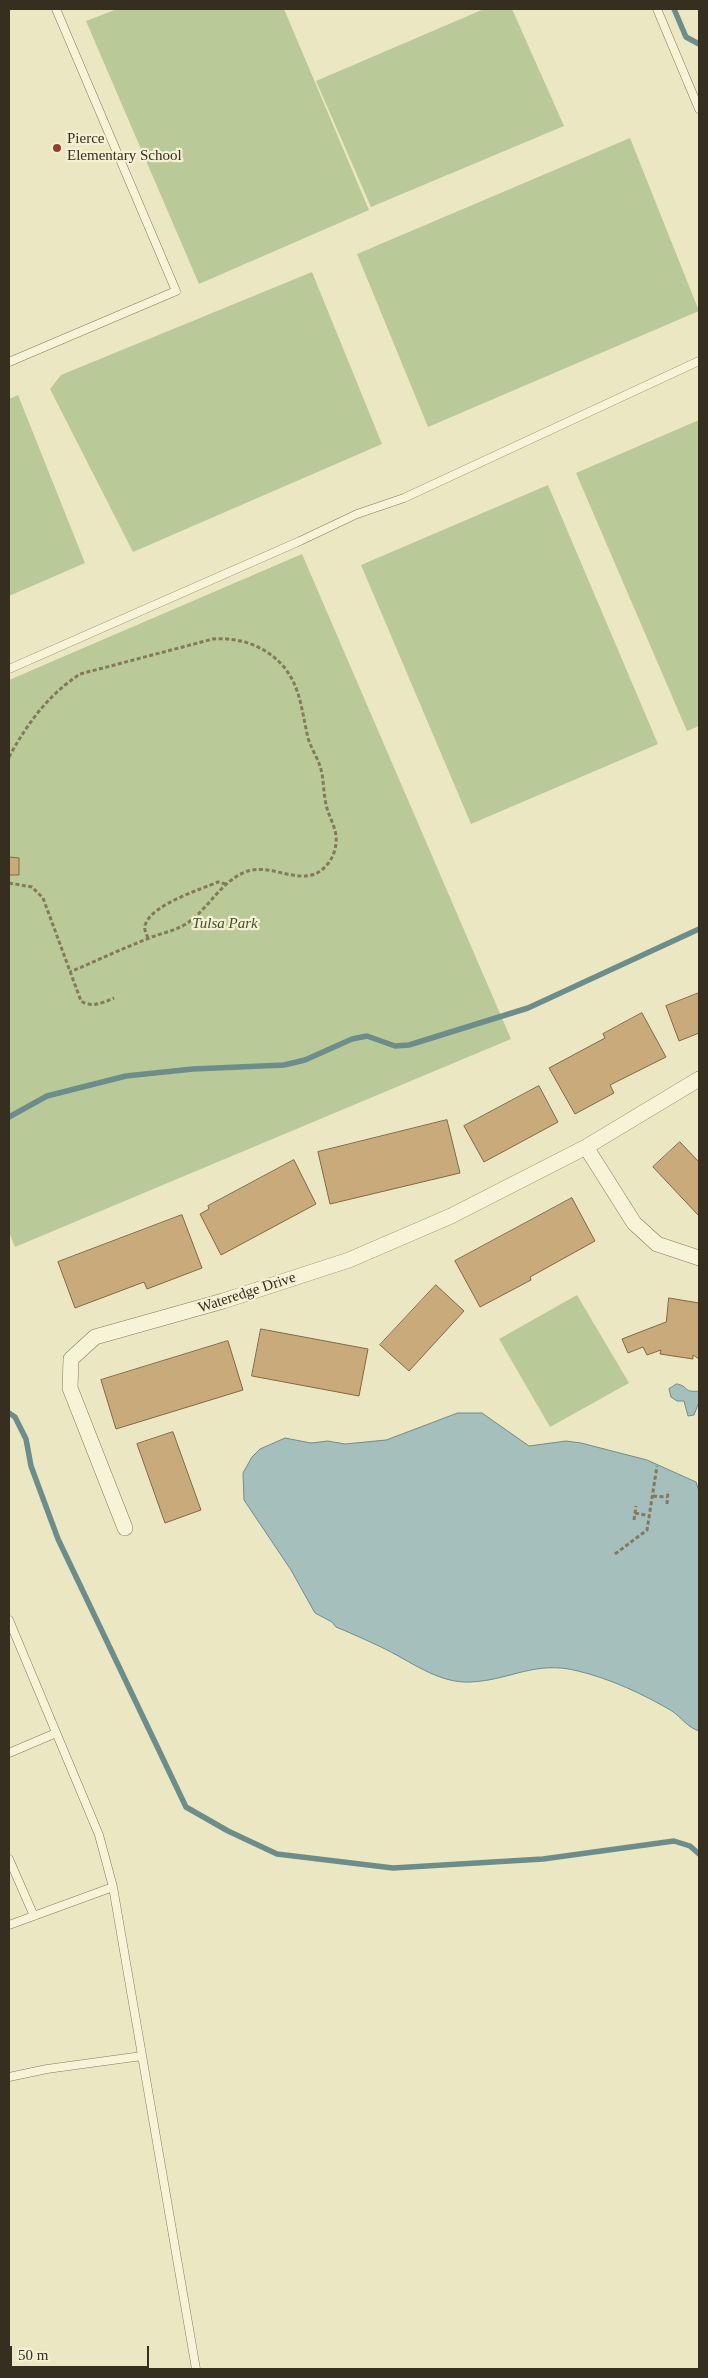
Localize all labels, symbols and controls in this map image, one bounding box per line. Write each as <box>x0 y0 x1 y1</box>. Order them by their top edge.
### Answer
place label: Pierce Elementary School <box>67 130 182 165</box>
marker: Pierce Elementary School <box>51 142 63 154</box>
park label: Tulsa Park <box>192 915 258 933</box>
street label: Wateredge Drive <box>196 1269 298 1317</box>
scale bar <box>12 2336 151 2368</box>
text: 50 m <box>18 2347 48 2363</box>

